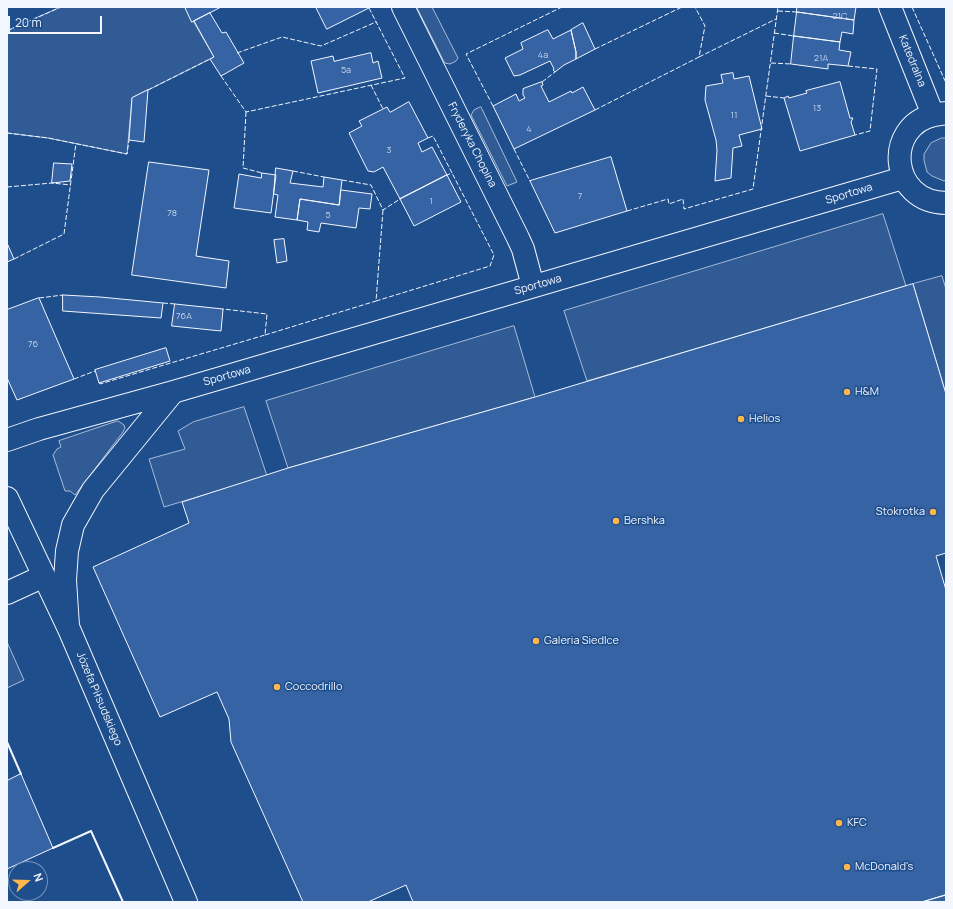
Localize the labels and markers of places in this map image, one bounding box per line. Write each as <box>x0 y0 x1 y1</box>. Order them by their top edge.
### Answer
place label: H&M <box>855 385 879 399</box>
marker: H&M <box>842 387 852 397</box>
place label: Helios <box>749 412 780 426</box>
marker: Helios <box>736 414 746 424</box>
place label: Stokrotka <box>876 505 925 519</box>
marker: Stokrotka <box>928 507 938 517</box>
place label: Bershka <box>624 514 665 528</box>
marker: Bershka <box>611 516 621 526</box>
place label: Galeria Siedlce <box>544 634 619 648</box>
marker: Galeria Siedlce <box>531 636 541 646</box>
place label: Coccodrillo <box>285 680 342 694</box>
marker: Coccodrillo <box>272 682 282 692</box>
place label: KFC <box>847 816 867 830</box>
marker: KFC <box>834 818 844 828</box>
place label: McDonald's <box>855 860 913 874</box>
marker: McDonald's <box>842 862 852 872</box>

